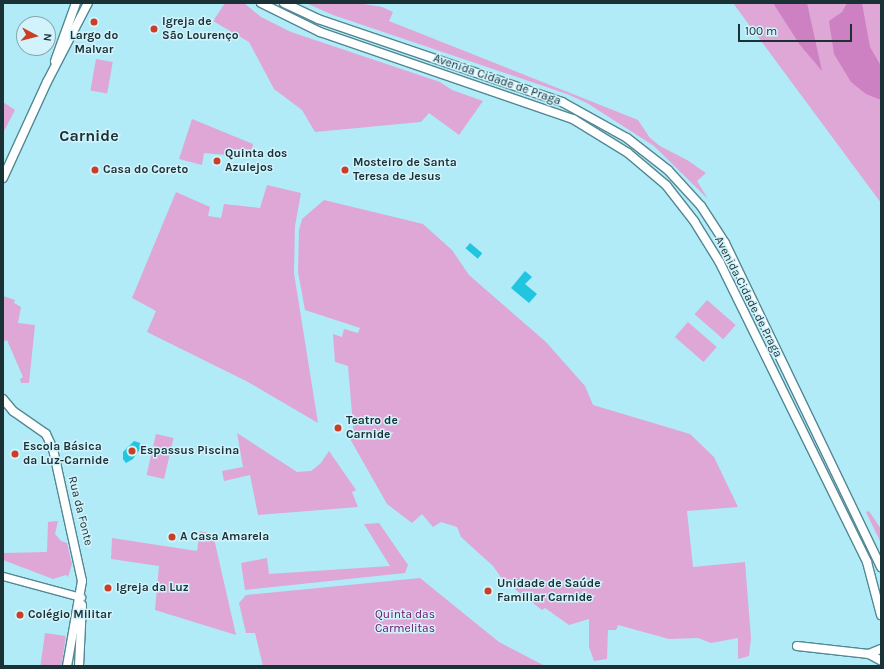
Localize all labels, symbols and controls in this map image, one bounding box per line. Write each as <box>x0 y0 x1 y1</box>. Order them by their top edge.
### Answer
place label: Igreja de São Lourenço <box>162 15 238 43</box>
north arrow <box>16 16 56 56</box>
scale bar <box>740 16 854 42</box>
marker: Largo do Malvar <box>89 17 99 27</box>
marker: Igreja de São Lourenço <box>149 24 159 34</box>
text: 100 m <box>745 24 777 38</box>
place label: Largo do Malvar <box>70 29 118 57</box>
text: N <box>40 33 54 42</box>
street label: Avenida Cidade de Praga <box>431 51 563 109</box>
district label: Carnide <box>59 126 119 146</box>
place label: Quinta dos Azulejos <box>225 147 287 175</box>
marker: Quinta dos Azulejos <box>212 156 222 166</box>
place label: Mosteiro de Santa Teresa de Jesus <box>353 156 457 184</box>
place label: Casa do Coreto <box>103 163 188 177</box>
marker: Casa do Coreto <box>90 165 100 175</box>
marker: Mosteiro de Santa Teresa de Jesus <box>340 165 350 175</box>
street label: Avenida Cidade de Praga <box>711 234 785 360</box>
place label: Teatro de Carnide <box>346 414 398 442</box>
marker: Teatro de Carnide <box>333 423 343 433</box>
place label: Escola Básica da Luz-Carnide <box>23 440 109 468</box>
place label: Espassus Piscina <box>140 444 239 458</box>
marker: Espassus Piscina <box>127 446 137 456</box>
marker: Escola Básica da Luz-Carnide <box>10 449 20 459</box>
street label: Rua da Fonte <box>64 475 96 547</box>
place label: A Casa Amarela <box>180 530 269 544</box>
marker: A Casa Amarela <box>167 532 177 542</box>
place label: Unidade de Saúde Familiar Carnide <box>497 577 601 605</box>
place label: Igreja da Luz <box>116 581 189 595</box>
marker: Igreja da Luz <box>103 583 113 593</box>
marker: Unidade de Saúde Familiar Carnide <box>482 585 494 597</box>
place label: Colégio Militar <box>28 608 112 622</box>
park label: Quinta das Carmelitas <box>375 608 435 636</box>
marker: Colégio Militar <box>15 610 25 620</box>

